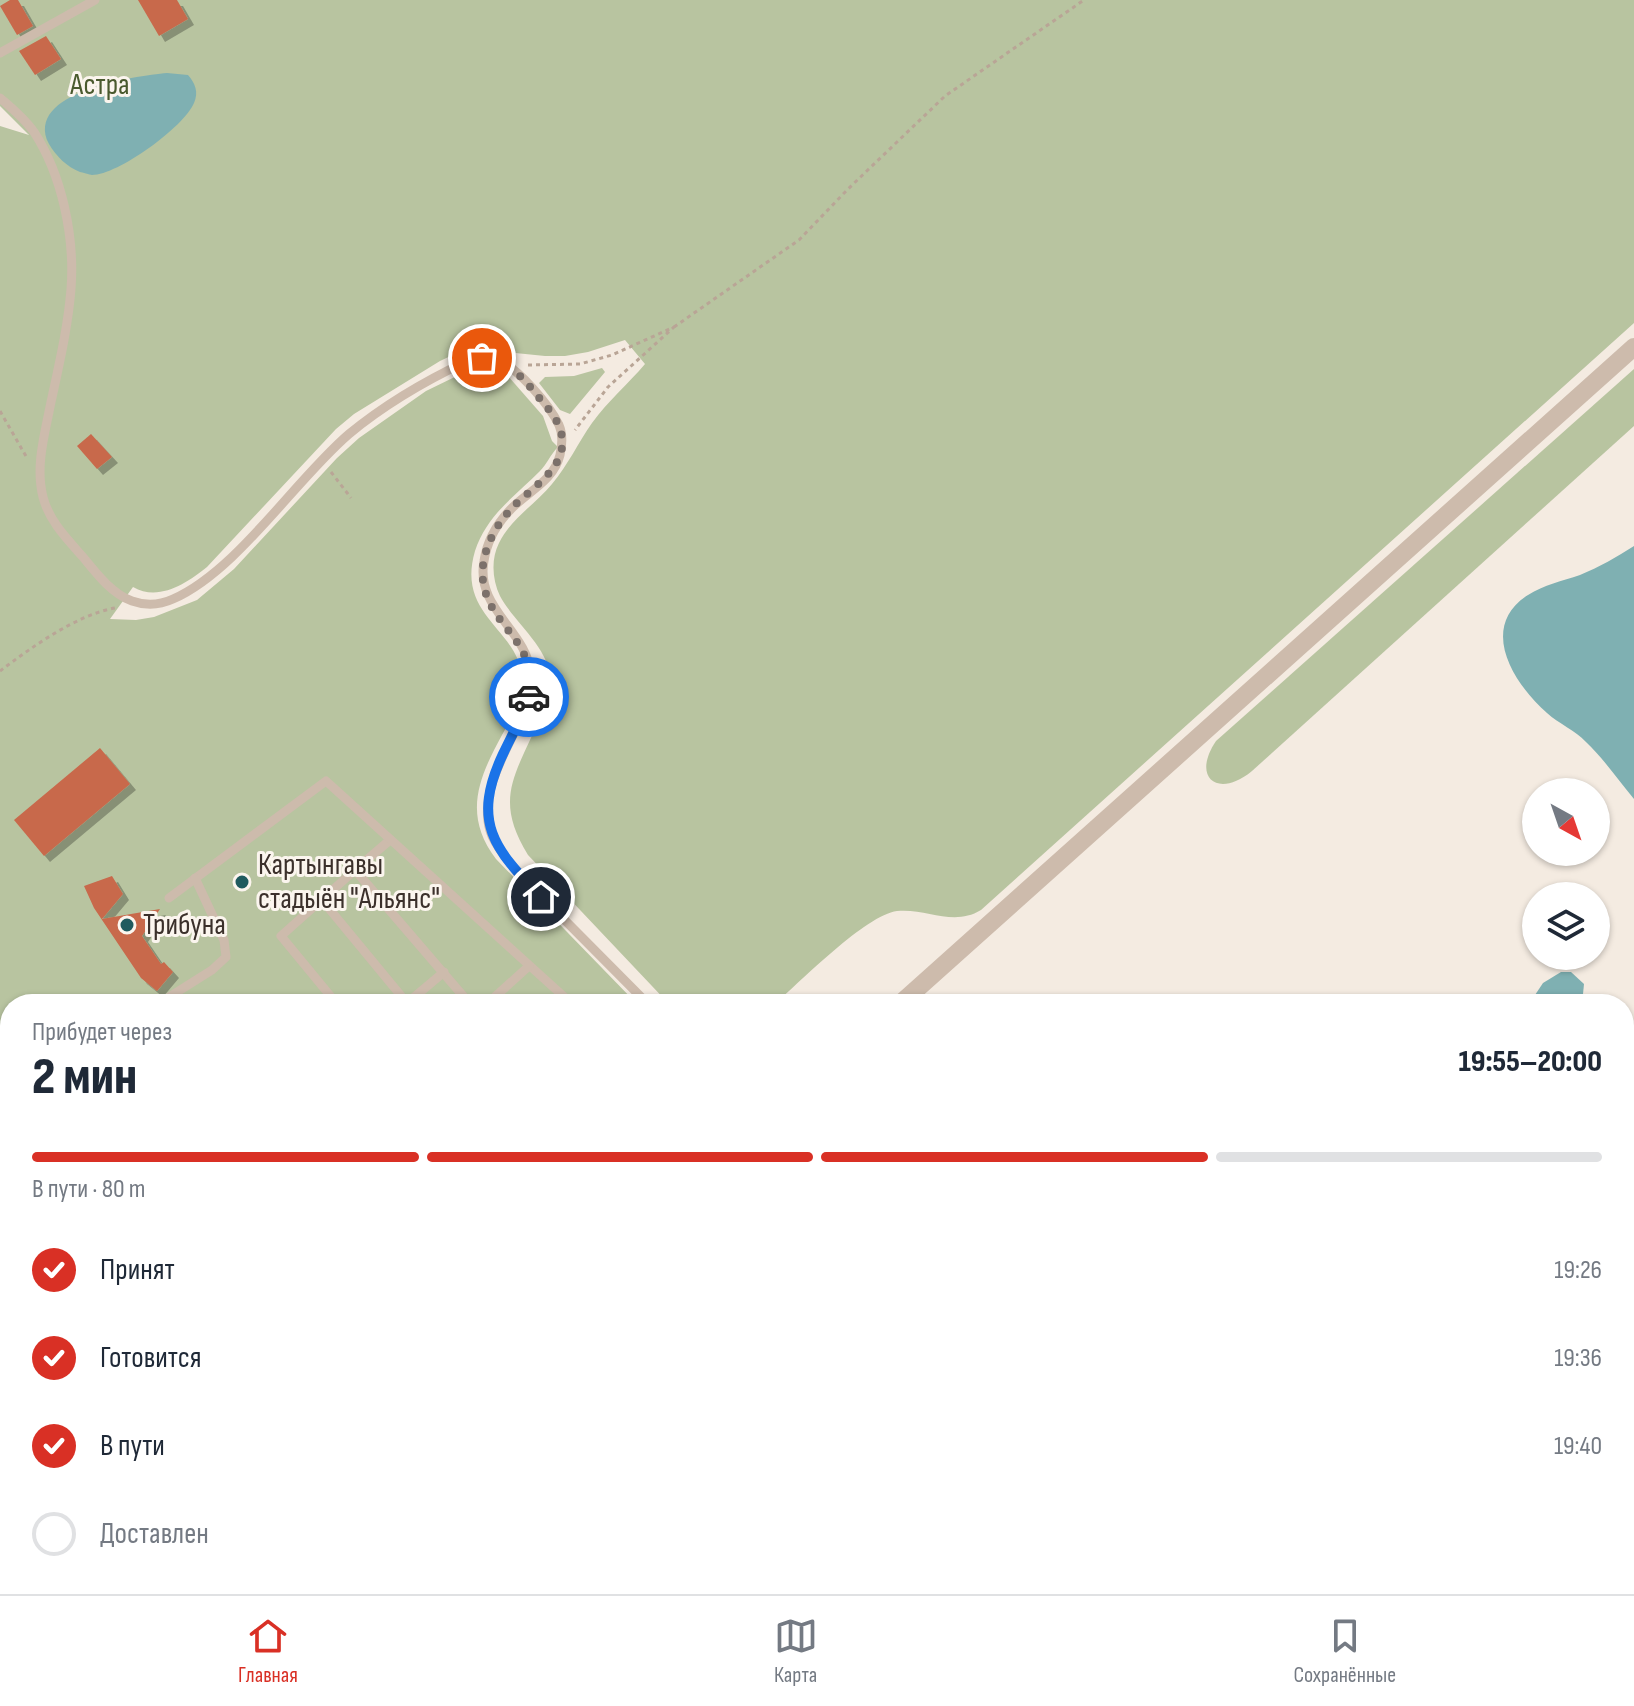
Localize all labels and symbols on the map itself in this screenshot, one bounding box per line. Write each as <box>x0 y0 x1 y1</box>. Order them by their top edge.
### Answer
park label: Астра <box>69 67 130 103</box>
pin <box>448 324 516 392</box>
courier <box>489 657 569 737</box>
north arrow <box>1522 778 1610 866</box>
place label: Картынгавы стадыён "Альянс" <box>258 847 440 917</box>
pin <box>507 863 575 931</box>
marker: Картынгавы стадыён "Альянс" <box>233 873 251 891</box>
place label: Трибуна <box>143 907 226 943</box>
marker: Трибуна <box>118 916 136 934</box>

